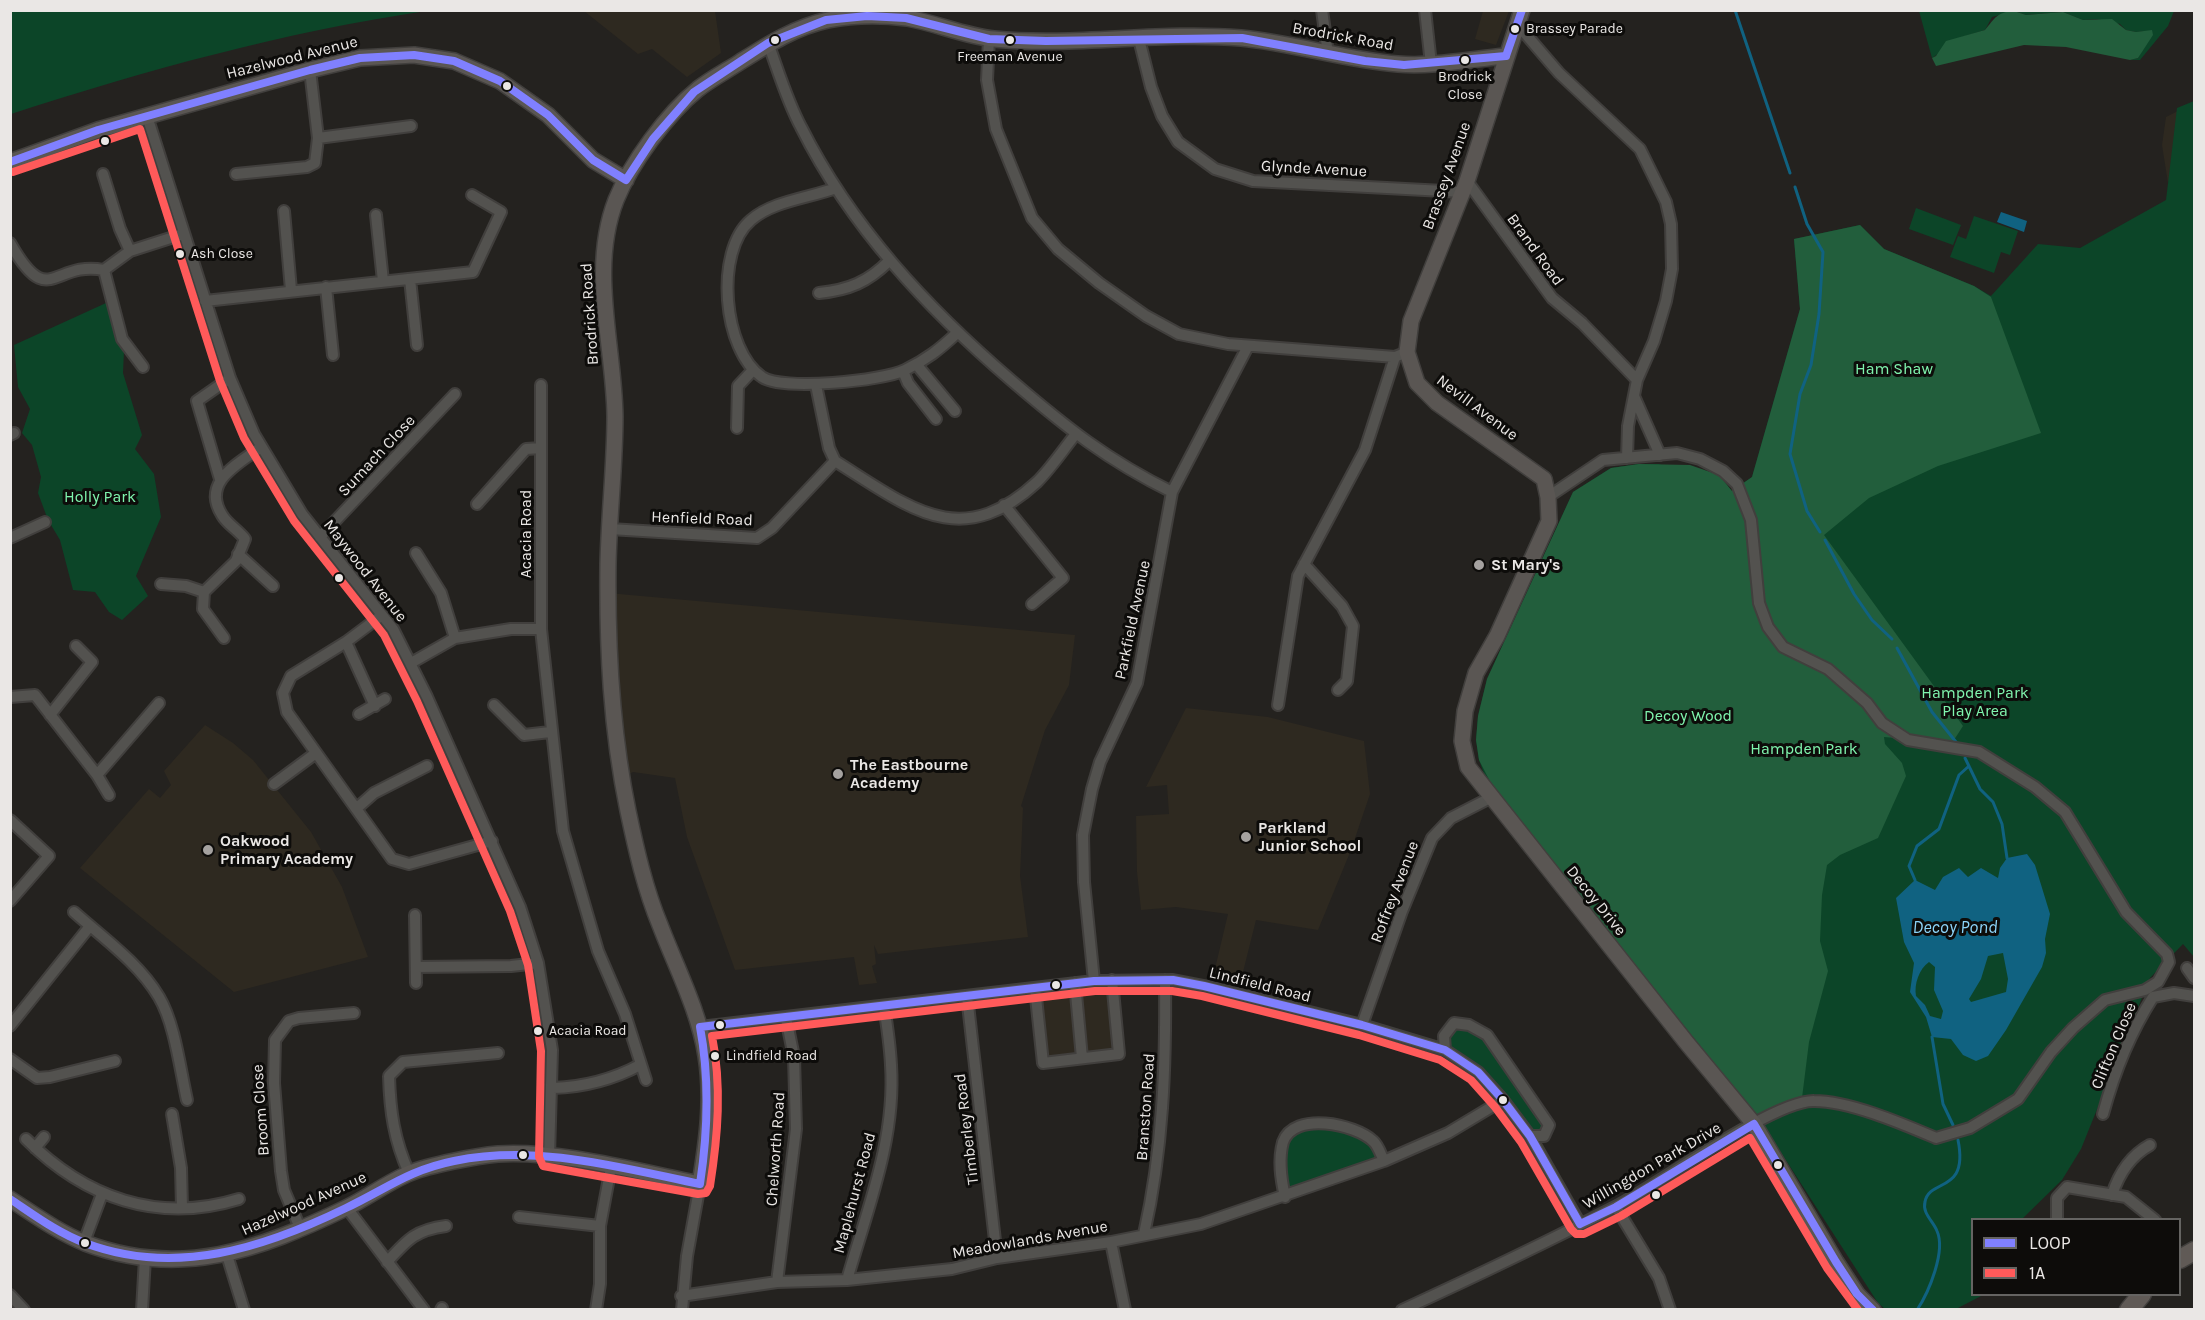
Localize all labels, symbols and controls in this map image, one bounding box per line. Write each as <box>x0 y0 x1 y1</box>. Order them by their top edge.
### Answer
street label: Brodrick Road <box>1291 19 1395 55</box>
place label: Brassey Parade <box>1526 21 1623 37</box>
marker: Brassey Parade <box>1509 23 1521 35</box>
street label: Hazelwood Avenue <box>224 32 360 84</box>
unlabelled marker <box>769 34 781 46</box>
marker: Freeman Avenue <box>1004 34 1016 46</box>
place label: Freeman Avenue <box>957 49 1063 65</box>
marker: Brodrick Close <box>1459 54 1471 66</box>
place label: Brodrick Close <box>1438 69 1492 102</box>
unlabelled marker <box>501 80 513 92</box>
street label: Brassey Avenue <box>1419 119 1475 233</box>
unlabelled marker <box>99 135 111 147</box>
street label: Glynde Avenue <box>1261 157 1367 181</box>
street label: Brand Road <box>1502 210 1568 290</box>
place label: Ash Close <box>191 246 253 262</box>
marker: Ash Close <box>174 248 186 260</box>
street label: Brodrick Road <box>577 262 603 366</box>
park label: Ham Shaw <box>1855 359 1933 379</box>
street label: Nevill Avenue <box>1432 371 1522 445</box>
street label: Sumach Close <box>334 411 420 501</box>
park label: Holly Park <box>64 487 136 507</box>
street label: Acacia Road <box>516 490 536 578</box>
street label: Henfield Road <box>651 508 753 530</box>
street label: Maywood Avenue <box>319 516 411 626</box>
place label: St Mary's <box>1491 555 1561 575</box>
marker: St Mary's <box>1472 558 1486 572</box>
street label: Parkfield Avenue <box>1111 559 1155 681</box>
unlabelled marker <box>333 572 345 584</box>
park label: Hampden Park Play Area <box>1921 683 2029 721</box>
park label: Decoy Wood <box>1644 706 1732 726</box>
park label: Hampden Park <box>1750 739 1858 759</box>
place label: The Eastbourne Academy <box>850 755 968 793</box>
marker: The Eastbourne Academy <box>831 767 845 781</box>
place label: Parkland Junior School <box>1258 818 1361 856</box>
marker: Parkland Junior School <box>1239 830 1253 844</box>
place label: Oakwood Primary Academy <box>220 831 353 869</box>
street label: Roffrey Avenue <box>1367 838 1423 946</box>
marker: Oakwood Primary Academy <box>201 843 215 857</box>
street label: Decoy Drive <box>1562 862 1630 940</box>
water label: Decoy Pond <box>1912 917 1998 939</box>
street label: Lindfield Road <box>1207 963 1313 1007</box>
unlabelled marker <box>1050 979 1062 991</box>
street label: Clifton Close <box>2087 1000 2141 1092</box>
unlabelled marker <box>714 1019 726 1031</box>
place label: Acacia Road <box>549 1023 627 1039</box>
marker: Acacia Road <box>532 1025 544 1037</box>
place label: Lindfield Road <box>726 1048 817 1064</box>
marker: Lindfield Road <box>709 1050 721 1062</box>
street label: Branston Road <box>1133 1053 1159 1161</box>
street label: Broom Close <box>248 1064 274 1156</box>
street label: Timberley Road <box>951 1072 983 1186</box>
street label: Chelworth Road <box>762 1091 790 1207</box>
unlabelled marker <box>1497 1094 1509 1106</box>
street label: Willingdon Park Drive <box>1579 1118 1725 1214</box>
street label: Maplehurst Road <box>830 1130 880 1256</box>
unlabelled marker <box>517 1149 529 1161</box>
unlabelled marker <box>1772 1159 1784 1171</box>
street label: Hazelwood Avenue <box>239 1168 369 1240</box>
unlabelled marker <box>1650 1189 1662 1201</box>
street label: Meadowlands Avenue <box>951 1217 1109 1263</box>
legend <box>1971 1218 2181 1296</box>
text: LOOP <box>2029 1232 2071 1254</box>
unlabelled marker <box>79 1237 91 1249</box>
text: 1A <box>2029 1262 2045 1284</box>

